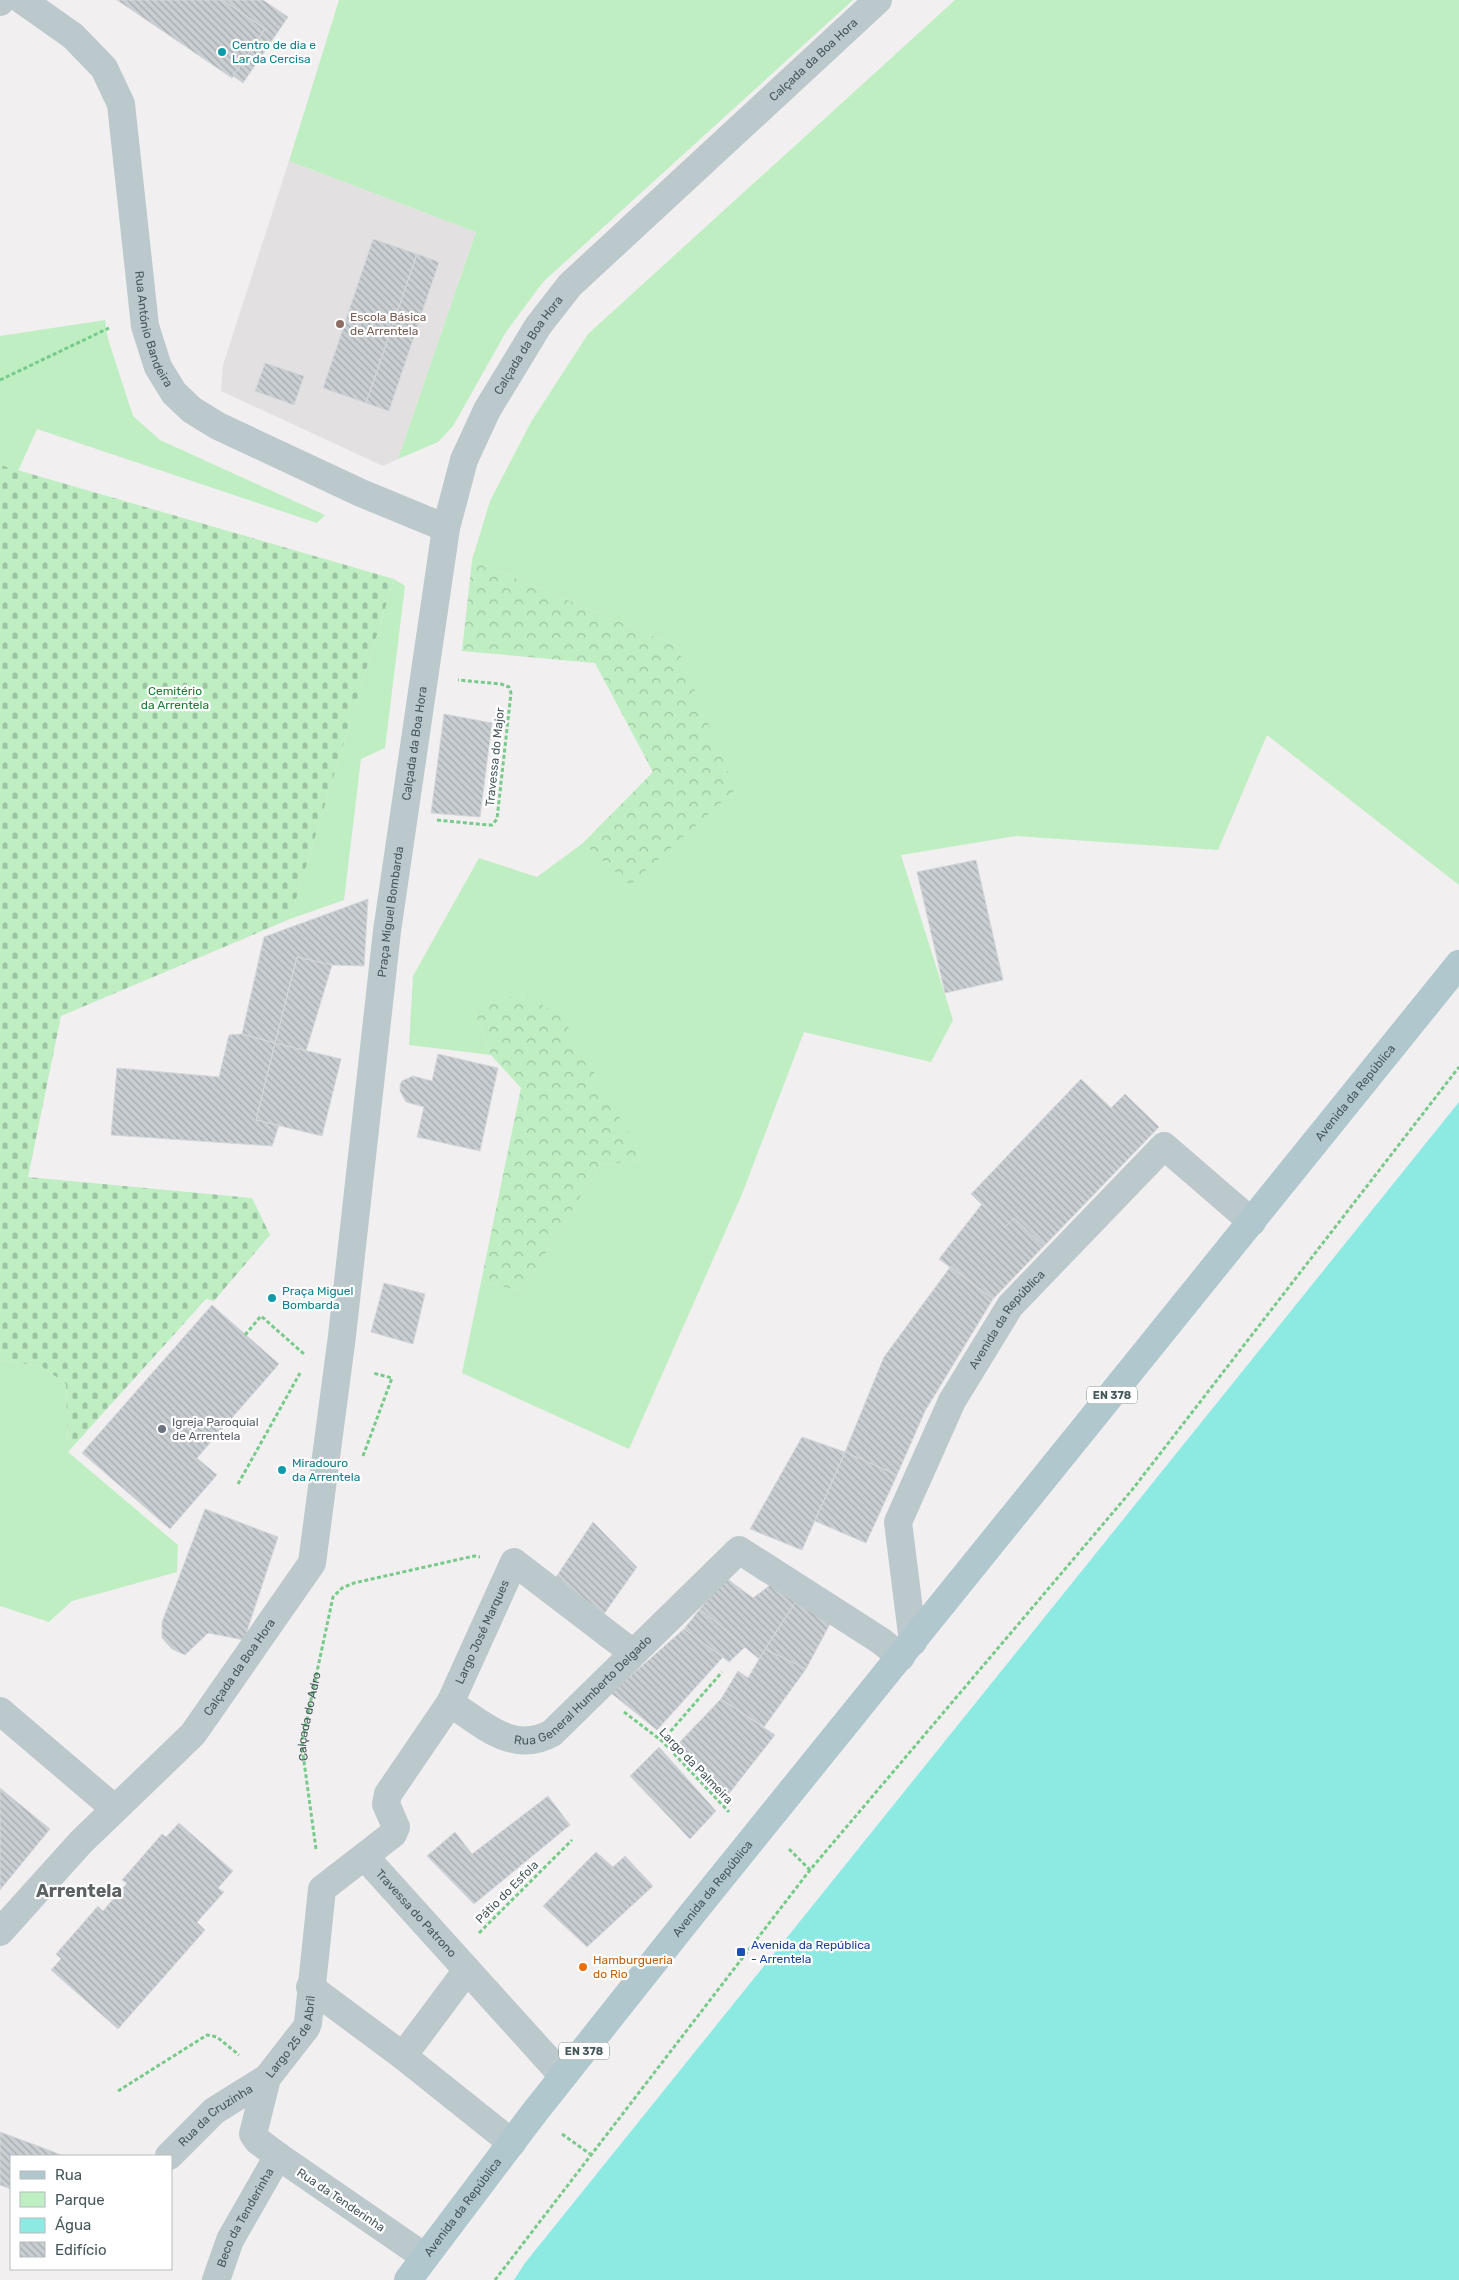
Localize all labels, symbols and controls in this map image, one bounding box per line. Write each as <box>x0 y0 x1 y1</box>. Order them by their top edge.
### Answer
street label: Calçada da Boa Hora <box>766 16 860 104</box>
place label: Centro de dia e Lar da Cercisa <box>232 38 316 66</box>
marker: Centro de dia e Lar da Cercisa <box>216 46 228 58</box>
street label: Rua António Bandeira <box>132 270 176 390</box>
street label: Calçada da Boa Hora <box>491 293 566 397</box>
place label: Escola Básica de Arrentela <box>350 310 426 338</box>
marker: Escola Básica de Arrentela <box>334 318 346 330</box>
park label: Cemitério da Arrentela <box>141 684 209 712</box>
street label: Calçada da Boa Hora <box>399 685 430 802</box>
street label: Travessa do Major <box>483 706 507 807</box>
street label: Praça Miguel Bombarda <box>375 845 406 978</box>
street label: Avenida da República <box>1312 1042 1398 1144</box>
street label: Avenida da República <box>966 1267 1048 1372</box>
place label: Praça Miguel Bombarda <box>282 1284 354 1312</box>
marker: Praça Miguel Bombarda <box>266 1292 278 1304</box>
road number: EN 378 <box>1087 1386 1137 1404</box>
place label: Igreja Paroquial de Arrentela <box>172 1415 259 1443</box>
marker: Igreja Paroquial de Arrentela <box>156 1423 168 1435</box>
place label: Miradouro da Arrentela <box>292 1456 360 1484</box>
marker: Miradouro da Arrentela <box>276 1464 288 1476</box>
street label: Largo José Marques <box>453 1578 512 1686</box>
street label: Calçada da Boa Hora <box>201 1616 278 1719</box>
street label: Rua General Humberto Delgado <box>513 1632 655 1748</box>
street label: Calçada do Adro <box>295 1671 324 1762</box>
street label: Largo da Palmeira <box>656 1725 736 1807</box>
street label: Avenida da República <box>670 1838 756 1940</box>
street label: Pátio do Esfola <box>473 1858 541 1926</box>
street label: Travessa do Patrono <box>373 1867 459 1960</box>
district label: Arrentela <box>36 1880 122 1902</box>
place label: Avenida da República - Arrentela <box>751 1938 871 1966</box>
marker: Avenida da República - Arrentela <box>735 1946 747 1958</box>
place label: Hamburgueria do Rio <box>593 1953 673 1981</box>
marker: Hamburgueria do Rio <box>577 1961 589 1973</box>
street label: Largo 25 de Abril <box>263 1995 318 2081</box>
road number: EN 378 <box>559 2042 609 2060</box>
street label: Rua da Cruzinha <box>176 2082 255 2149</box>
legend <box>10 2155 172 2270</box>
street label: Avenida da República <box>421 2155 504 2259</box>
street label: Rua da Tenderinha <box>294 2165 388 2235</box>
text: Rua <box>55 2166 82 2184</box>
street label: Beco da Tenderinha <box>214 2166 277 2269</box>
text: Parque <box>55 2191 105 2209</box>
text: Água <box>55 2216 91 2234</box>
text: Edifício <box>55 2241 107 2259</box>

